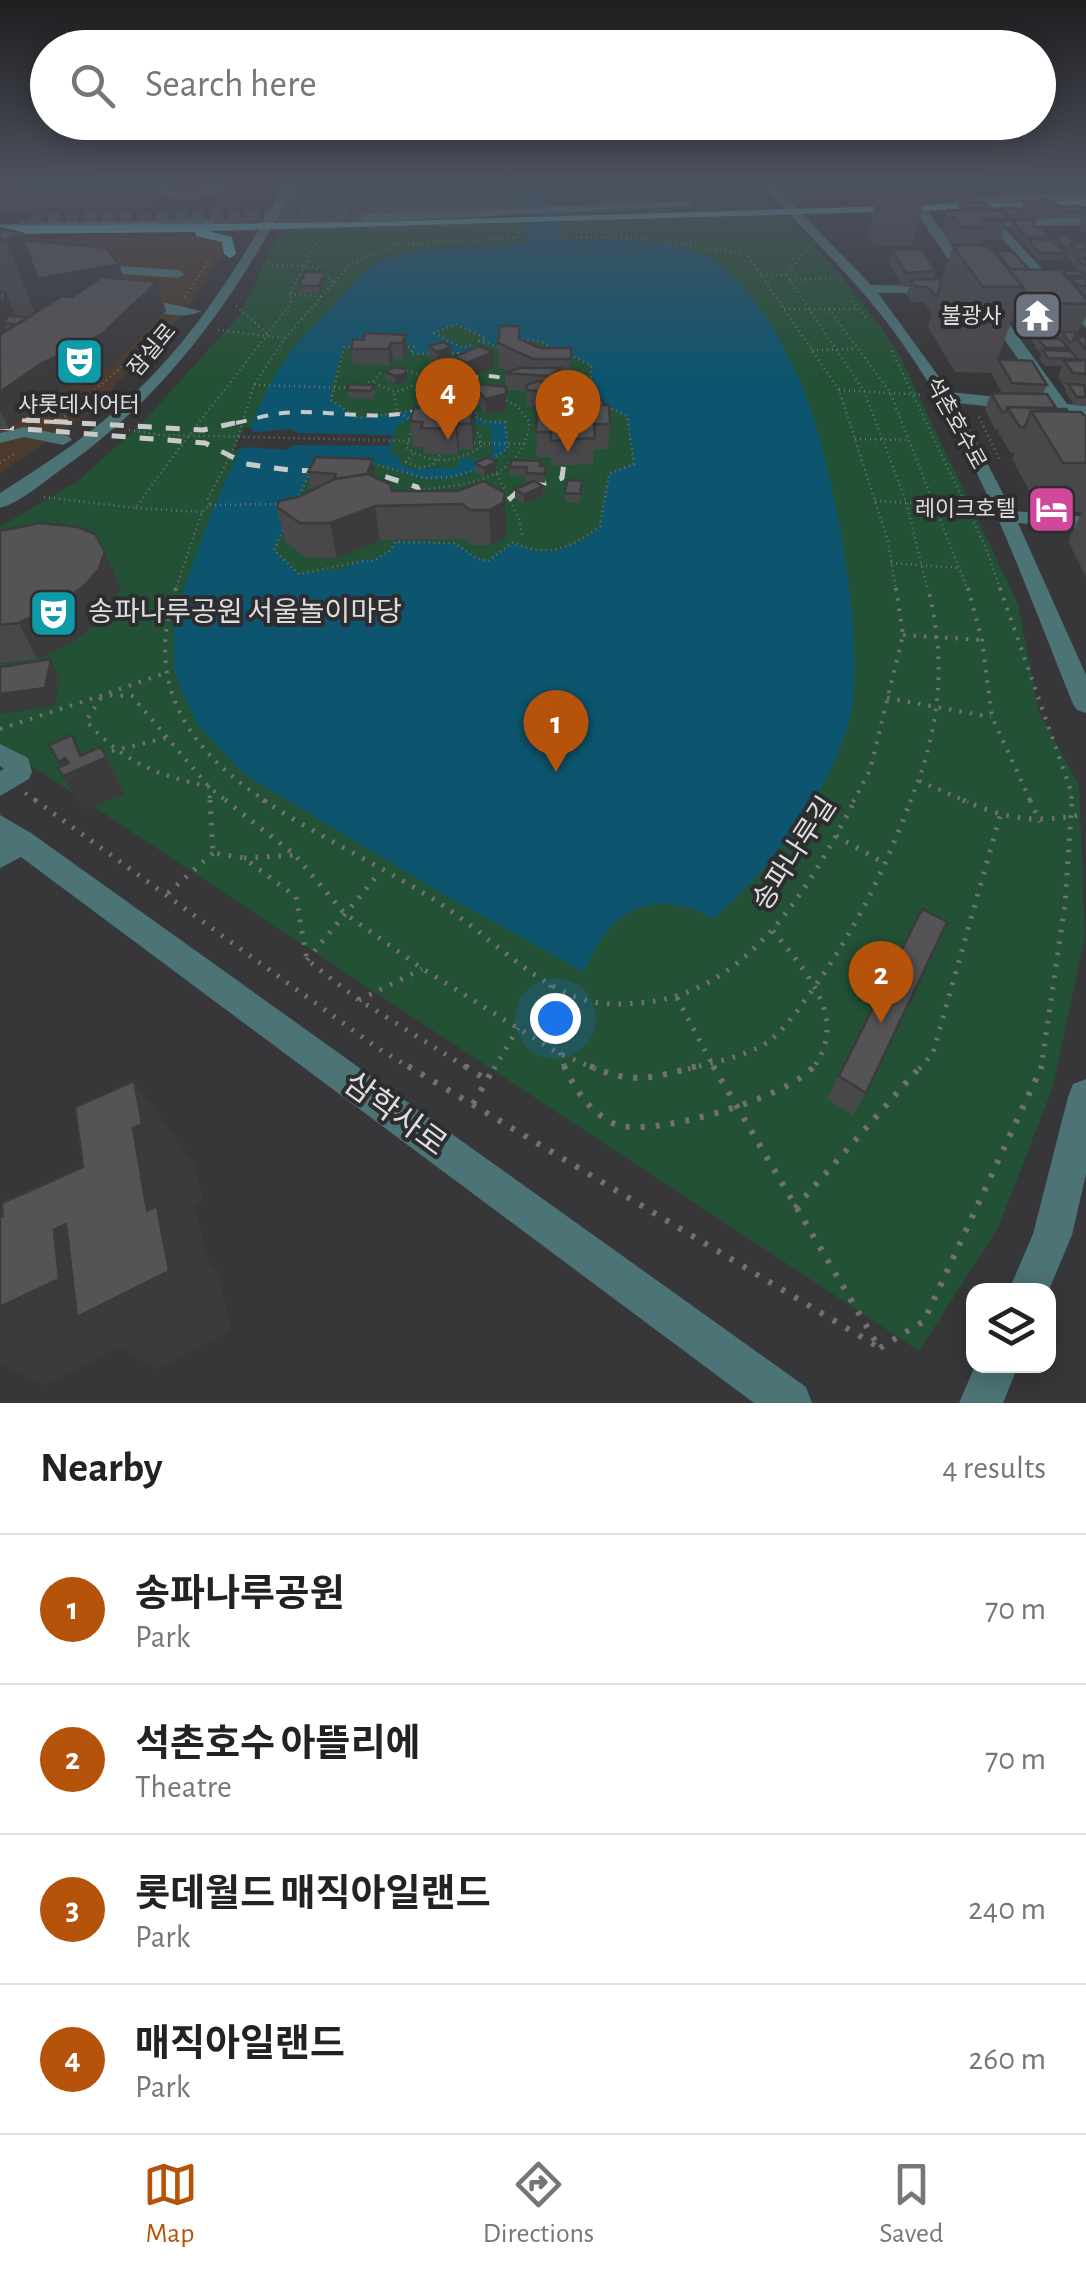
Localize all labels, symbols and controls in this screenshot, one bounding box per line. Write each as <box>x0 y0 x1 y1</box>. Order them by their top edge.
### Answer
search box <box>30 30 1056 140</box>
icon: search <box>65 58 120 113</box>
text: Search here <box>145 66 317 104</box>
temple icon: 불광사 <box>1011 290 1063 342</box>
place label: 불광사 <box>941 304 1002 327</box>
street label: 잠실로 <box>123 319 180 380</box>
theatre icon: 샤롯데시어터 <box>53 335 105 387</box>
pin: 4 <box>416 358 480 440</box>
pin: 3 <box>536 370 600 452</box>
street label: 석촌호수로 <box>922 373 991 473</box>
place label: 샤롯데시어터 <box>18 393 140 416</box>
hotel icon: 레이크호텔 <box>1025 483 1077 535</box>
place label: 레이크호텔 <box>915 497 1016 520</box>
theatre icon: 송파나루공원 서울놀이마당 <box>27 587 79 639</box>
place label: 송파나루공원 서울놀이마당 <box>88 597 402 627</box>
pin: 1 <box>524 690 588 772</box>
street label: 송파나루길 <box>747 791 842 916</box>
pin: 2 <box>848 940 914 1023</box>
your location <box>530 993 581 1044</box>
street label: 삼학사로 <box>338 1066 453 1162</box>
map controls <box>966 1283 1056 1373</box>
button: layers <box>966 1283 1056 1373</box>
text: Nearby <box>40 1447 163 1489</box>
text: 4 results <box>942 1452 1046 1484</box>
text: 송파나루공원 <box>135 1576 345 1614</box>
text: 1 <box>67 1593 78 1625</box>
text: 70 m <box>985 1593 1046 1625</box>
text: Park <box>135 1621 190 1653</box>
text: 석촌호수 아뜰리에 <box>135 1726 420 1764</box>
text: 2 <box>65 1743 80 1775</box>
text: 70 m <box>985 1743 1046 1775</box>
text: Theatre <box>135 1771 232 1803</box>
text: 롯데월드 매직아일랜드 <box>135 1876 490 1914</box>
text: 3 <box>66 1893 79 1925</box>
text: 240 m <box>968 1893 1046 1925</box>
text: Park <box>135 1921 190 1953</box>
text: 매직아일랜드 <box>135 2026 345 2064</box>
text: 4 <box>64 2043 81 2075</box>
text: 260 m <box>969 2043 1046 2075</box>
text: Park <box>135 2071 190 2103</box>
tab: Map <box>143 2157 198 2251</box>
tab: Directions <box>483 2157 594 2251</box>
tab: Saved <box>879 2157 943 2251</box>

